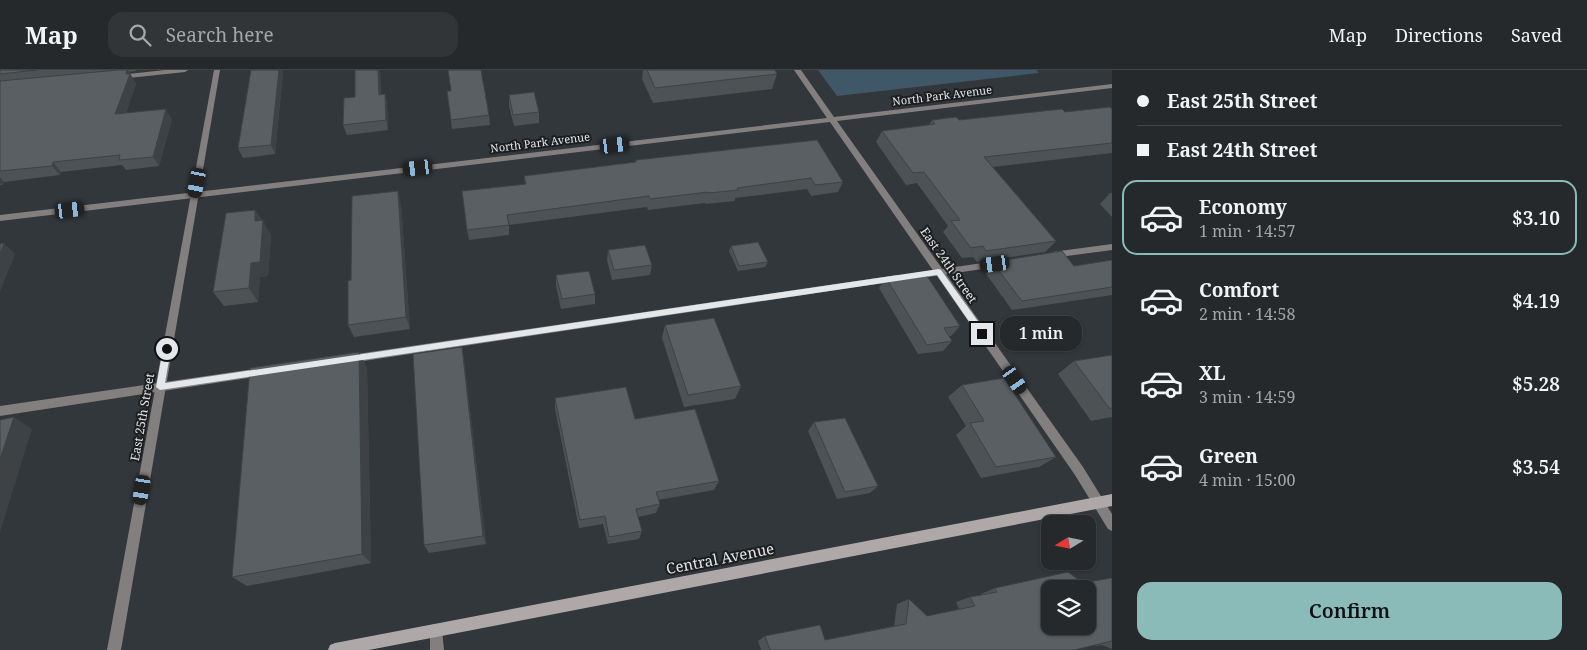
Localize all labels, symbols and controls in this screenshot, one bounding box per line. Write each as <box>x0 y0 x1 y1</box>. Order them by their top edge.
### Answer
search box <box>108 12 458 57</box>
text: Map <box>25 18 78 51</box>
icon: search <box>126 21 154 49</box>
text: Search here <box>166 22 274 48</box>
text: Map <box>1329 23 1367 47</box>
text: Directions <box>1395 23 1483 47</box>
text: Saved <box>1511 23 1562 47</box>
street label: North Park Avenue <box>891 81 993 109</box>
text: East 25th Street <box>1167 88 1317 114</box>
street label: North Park Avenue <box>489 128 591 156</box>
car <box>599 136 630 154</box>
text: East 24th Street <box>1167 137 1317 163</box>
car <box>402 159 433 177</box>
car <box>186 167 207 199</box>
text: Economy <box>1199 194 1287 220</box>
icon: car <box>1139 195 1184 240</box>
car <box>54 201 85 219</box>
text: $3.10 <box>1512 205 1560 231</box>
text: 1 min · 14:57 <box>1199 220 1295 242</box>
street label: East 24th Street <box>917 224 981 306</box>
car <box>979 254 1010 274</box>
text: Comfort <box>1199 277 1279 303</box>
icon: car <box>1139 278 1184 323</box>
text: $4.19 <box>1512 288 1560 314</box>
text: 2 min · 14:58 <box>1199 303 1295 325</box>
callout: 1 min <box>1000 316 1082 352</box>
text: 1 min <box>1019 322 1063 344</box>
route end <box>971 323 993 345</box>
route start <box>156 338 178 360</box>
text: XL <box>1199 360 1225 386</box>
icon: car <box>1139 361 1184 406</box>
car <box>1000 363 1029 397</box>
text: $5.28 <box>1512 371 1560 397</box>
street label: East 25th Street <box>126 372 158 462</box>
text: 3 min · 14:59 <box>1199 386 1295 408</box>
text: Green <box>1199 443 1258 469</box>
icon: car <box>1139 444 1184 489</box>
text: $3.54 <box>1512 454 1560 480</box>
text: 4 min · 15:00 <box>1199 469 1295 491</box>
car <box>132 474 151 506</box>
north arrow <box>1041 515 1096 570</box>
map controls <box>1041 515 1096 635</box>
street label: Central Avenue <box>664 538 776 578</box>
button: layers <box>1041 580 1096 635</box>
button: Confirm <box>1137 582 1562 640</box>

